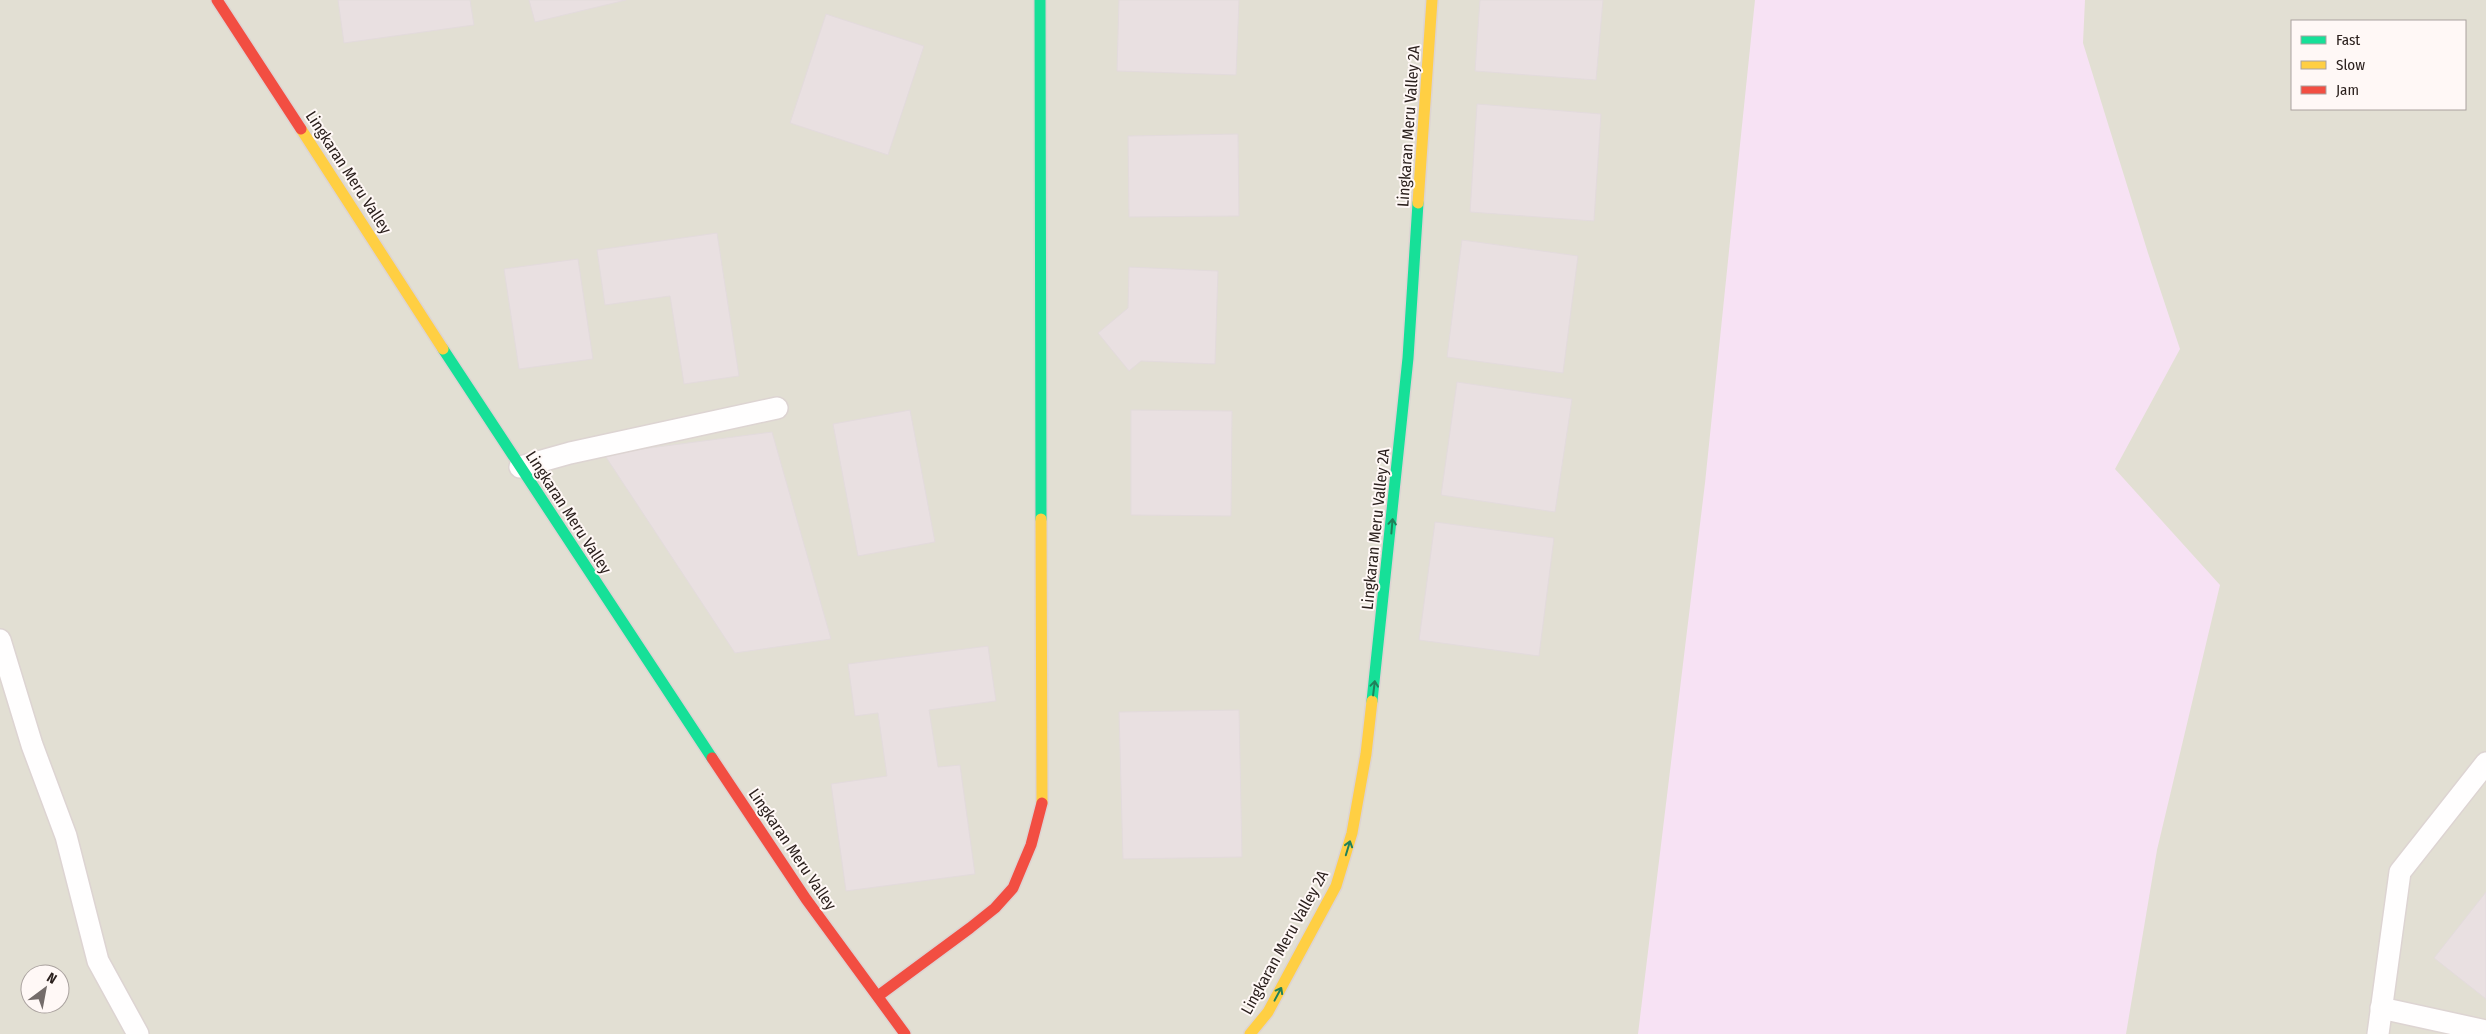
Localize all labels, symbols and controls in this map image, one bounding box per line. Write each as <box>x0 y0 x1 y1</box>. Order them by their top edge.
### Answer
legend <box>2291 20 2466 110</box>
text: Fast <box>2336 31 2360 49</box>
street label: Lingkaran Meru Valley 2A <box>1393 44 1424 208</box>
text: Slow <box>2336 56 2365 74</box>
text: Jam <box>2336 81 2359 99</box>
street label: Lingkaran Meru Valley <box>302 107 396 238</box>
street label: Lingkaran Meru Valley <box>522 447 616 578</box>
street label: Lingkaran Meru Valley 2A <box>1358 447 1393 611</box>
one-way arrow <box>1387 518 1396 534</box>
one-way arrow <box>1369 680 1379 696</box>
street label: Lingkaran Meru Valley <box>745 785 841 914</box>
one-way arrow <box>1343 840 1353 856</box>
street label: Lingkaran Meru Valley 2A <box>1237 866 1332 1018</box>
north arrow <box>20 964 70 1014</box>
text: N <box>44 969 60 988</box>
one-way arrow <box>1274 987 1283 1002</box>

